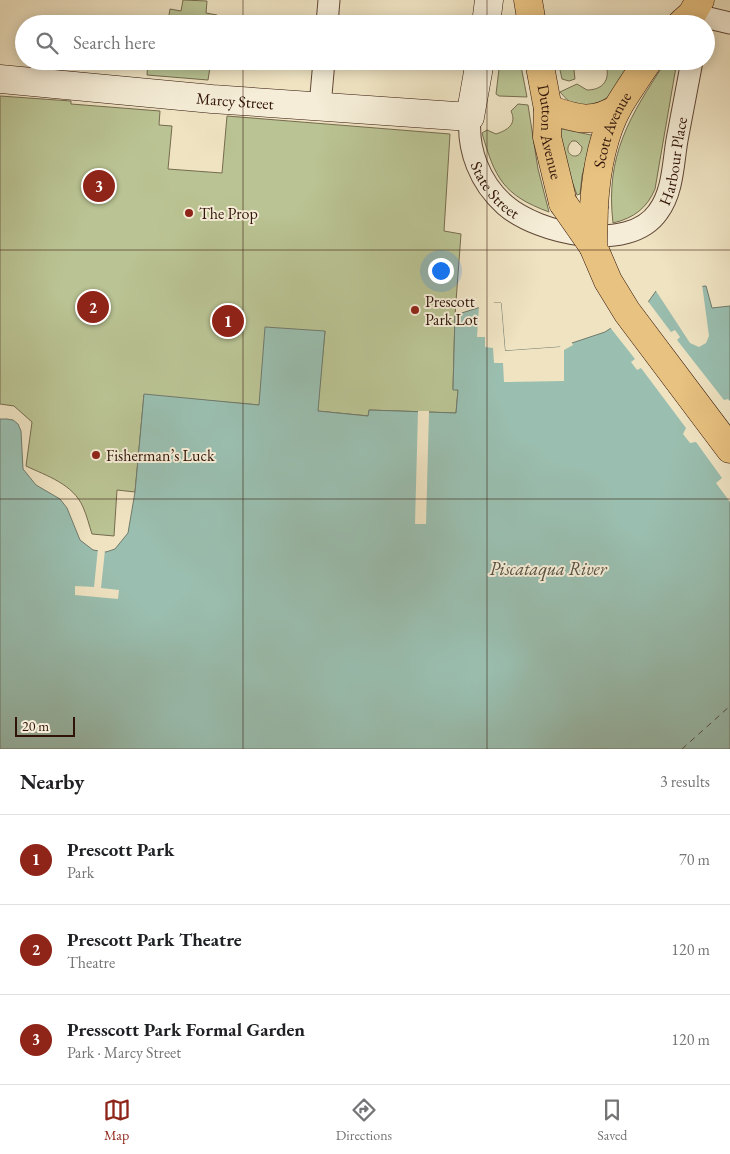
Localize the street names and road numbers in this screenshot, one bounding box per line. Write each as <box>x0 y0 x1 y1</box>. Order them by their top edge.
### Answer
street label: Dutton Avenue <box>533 83 567 181</box>
street label: Marcy Street <box>195 87 274 114</box>
street label: Scott Avenue <box>588 87 636 170</box>
street label: Harbour Place <box>653 115 692 208</box>
street label: State Street <box>466 158 524 223</box>

